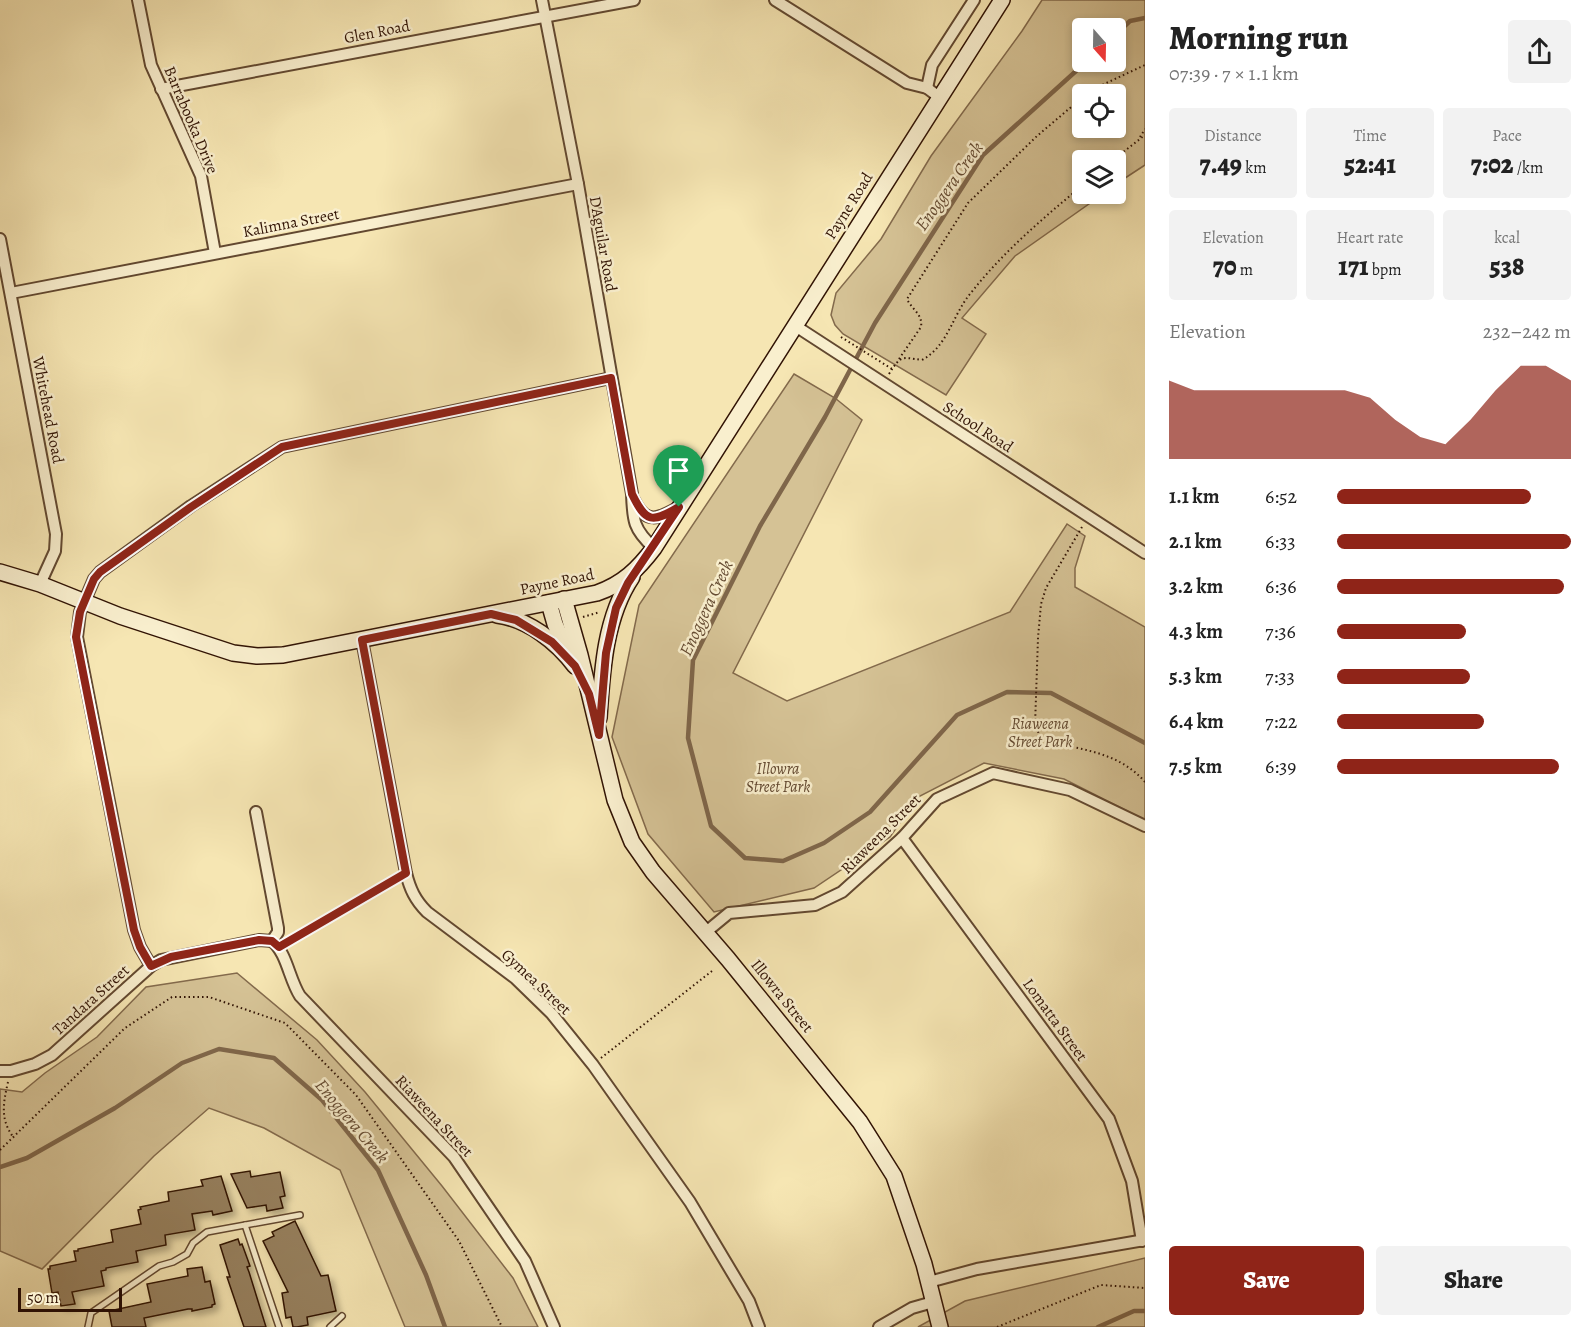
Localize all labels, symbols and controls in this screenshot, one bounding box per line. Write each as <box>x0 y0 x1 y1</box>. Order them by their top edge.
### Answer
street label: Glen Road <box>342 15 412 49</box>
text: Morning run <box>1169 15 1348 60</box>
north arrow <box>1072 18 1126 72</box>
map controls <box>1072 18 1126 204</box>
button: share <box>1508 20 1571 83</box>
text: 07:39 · 7 × 1.1 km <box>1169 60 1299 87</box>
street label: Barrabooka Drive <box>158 63 224 177</box>
button: locate <box>1072 84 1126 138</box>
text: Distance <box>1204 125 1262 147</box>
text: Time <box>1353 125 1387 147</box>
text: Pace <box>1492 125 1522 147</box>
water label: Enoggera Creek <box>910 137 988 235</box>
text: 7.49 <box>1200 147 1242 182</box>
text: 52:41 <box>1344 147 1396 182</box>
text: 7:02 <box>1471 147 1514 182</box>
button: layers <box>1072 150 1126 204</box>
text: km <box>1242 157 1266 179</box>
text: /km <box>1514 157 1543 179</box>
street label: Payne Road <box>820 168 878 244</box>
street label: D'Aguilar Road <box>584 195 622 294</box>
street label: Kalimna Street <box>241 203 341 243</box>
text: Elevation <box>1202 227 1264 249</box>
text: Heart rate <box>1337 227 1403 249</box>
text: kcal <box>1494 227 1520 249</box>
text: 70 <box>1213 249 1237 284</box>
text: 171 <box>1338 249 1369 284</box>
text: 538 <box>1490 249 1524 284</box>
text: m <box>1237 259 1253 281</box>
text: bpm <box>1369 259 1402 281</box>
text: Elevation <box>1169 318 1246 345</box>
text: 232–242 m <box>1483 318 1571 345</box>
street label: Whitehead Road <box>27 354 69 466</box>
street label: School Road <box>939 396 1018 458</box>
pin <box>653 445 704 507</box>
icon: arrive <box>662 454 695 487</box>
text: 1.1 km <box>1169 483 1219 510</box>
text: 6:52 <box>1265 483 1297 510</box>
text: 2.1 km <box>1169 528 1222 555</box>
text: 6:33 <box>1265 528 1296 555</box>
water label: Enoggera Creek <box>673 556 739 660</box>
street label: Payne Road <box>518 563 596 601</box>
text: 3.2 km <box>1169 573 1223 600</box>
text: 6:36 <box>1265 573 1297 600</box>
text: 4.3 km <box>1169 618 1223 645</box>
text: 7:36 <box>1265 618 1296 645</box>
text: 5.3 km <box>1169 663 1222 690</box>
text: 7:33 <box>1265 663 1295 690</box>
text: 6.4 km <box>1169 708 1224 735</box>
text: 7:22 <box>1265 708 1297 735</box>
park label: Riaweena Street Park <box>1008 713 1072 753</box>
text: 7.5 km <box>1169 753 1222 780</box>
text: 6:39 <box>1265 753 1296 780</box>
park label: Illowra Street Park <box>746 758 810 798</box>
street label: Riaweena Street <box>836 789 926 879</box>
street label: Gymea Street <box>496 944 576 1020</box>
street label: Illowra Street <box>746 955 818 1037</box>
street label: Tandara Street <box>48 960 134 1040</box>
street label: Lomatta Street <box>1017 974 1093 1066</box>
street label: Riaweena Street <box>390 1070 478 1162</box>
water label: Enoggera Creek <box>310 1074 394 1168</box>
button: Save <box>1169 1246 1364 1315</box>
button: Share <box>1376 1246 1571 1315</box>
scale bar <box>18 1285 122 1312</box>
text: 50 m <box>27 1287 59 1309</box>

